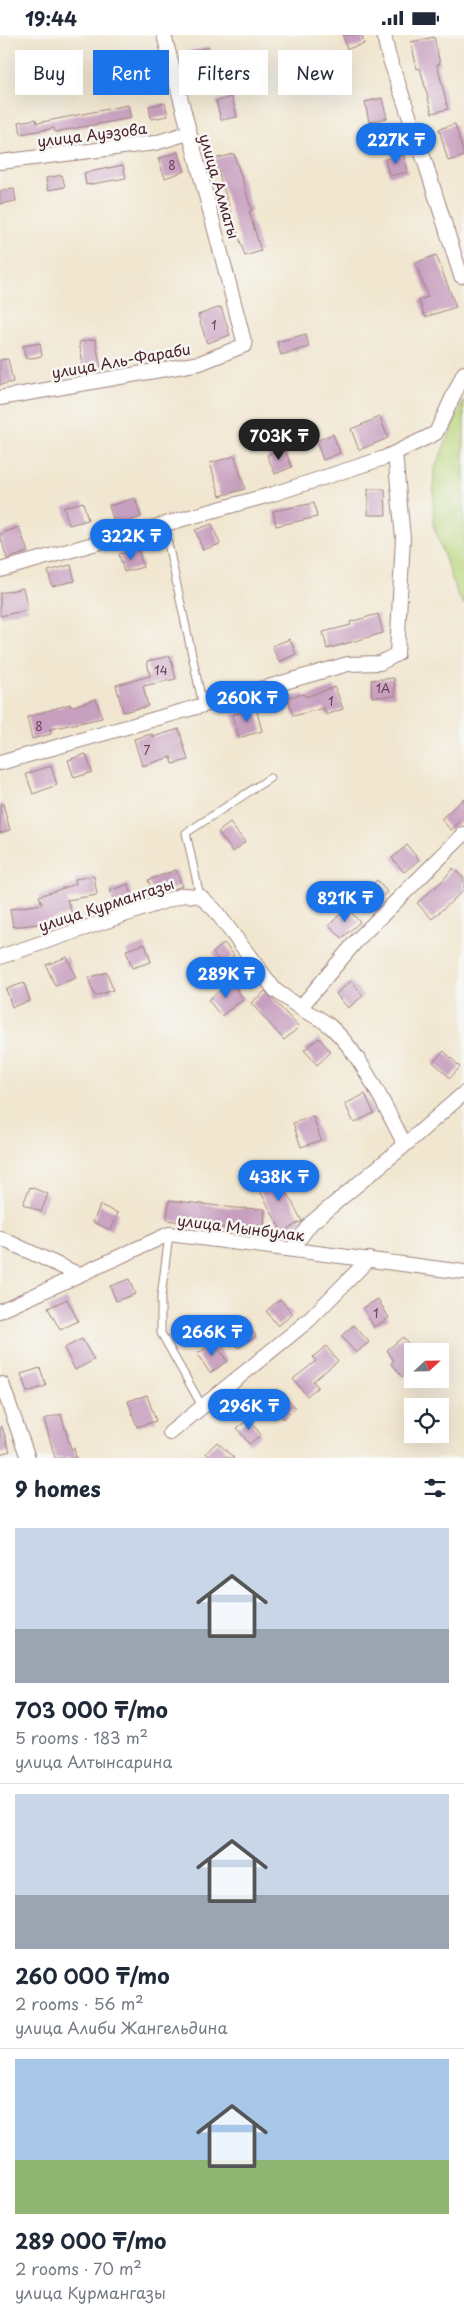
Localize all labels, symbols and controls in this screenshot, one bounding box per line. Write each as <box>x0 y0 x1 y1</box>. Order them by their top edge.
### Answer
text: 19:44 <box>25 4 77 32</box>
chip: Buy <box>15 50 83 95</box>
chip: Rent <box>93 50 169 95</box>
chip: Filters <box>179 50 268 95</box>
chip: New <box>278 50 352 95</box>
street label: улица Ауэзова <box>36 116 149 152</box>
pin: 227K ₸ <box>355 123 437 165</box>
text: 227K ₸ <box>367 127 425 151</box>
street label: улица Алматы <box>194 131 246 241</box>
house number: 8 <box>168 156 176 174</box>
house number: 1 <box>211 316 217 334</box>
street label: улица Аль-Фараби <box>50 336 192 384</box>
pin: 703K ₸ <box>238 419 320 461</box>
text: 703K ₸ <box>250 423 308 447</box>
pin: 322K ₸ <box>90 519 172 561</box>
text: 322K ₸ <box>101 523 161 547</box>
house number: 14 <box>154 661 168 679</box>
house number: 1А <box>376 679 390 697</box>
pin: 260K ₸ <box>206 681 288 723</box>
text: 260K ₸ <box>217 685 277 709</box>
house number: 1 <box>328 692 334 710</box>
house number: 8 <box>35 717 43 735</box>
house number: 7 <box>144 741 151 759</box>
street label: улица Курмангазы <box>35 871 177 937</box>
pin: 821K ₸ <box>304 881 386 923</box>
text: 821K ₸ <box>317 885 373 909</box>
pin: 289K ₸ <box>185 957 267 999</box>
text: 289K ₸ <box>197 961 255 985</box>
pin: 438K ₸ <box>238 1159 320 1202</box>
text: 438K ₸ <box>249 1164 309 1188</box>
street label: улица Мынбулак <box>176 1208 306 1246</box>
house number: 1 <box>373 1304 379 1322</box>
pin: 266K ₸ <box>171 1315 253 1357</box>
text: 266K ₸ <box>182 1319 242 1343</box>
north arrow <box>404 1343 449 1387</box>
map controls <box>404 1343 449 1443</box>
pin: 296K ₸ <box>208 1389 290 1431</box>
text: 296K ₸ <box>219 1393 279 1417</box>
button: locate <box>404 1398 449 1443</box>
text: 9 homes <box>15 1472 101 1504</box>
icon: filters <box>421 1474 449 1502</box>
icon: home <box>187 1561 277 1651</box>
text: 703 000 ₸/mo <box>15 1693 168 1725</box>
text: 5 rooms · 183 m² <box>15 1725 148 1749</box>
text: улица Алтынсарина <box>15 1749 173 1773</box>
icon: home <box>187 1826 277 1916</box>
text: 260 000 ₸/mo <box>15 1959 170 1991</box>
text: 2 rooms · 56 m² <box>15 1991 144 2015</box>
text: улица Алиби Жангельдина <box>15 2015 228 2039</box>
icon: home <box>187 2091 277 2181</box>
text: 289 000 ₸/mo <box>15 2224 166 2256</box>
text: 2 rooms · 70 m² <box>15 2256 142 2280</box>
text: улица Курмангазы <box>15 2280 166 2304</box>

